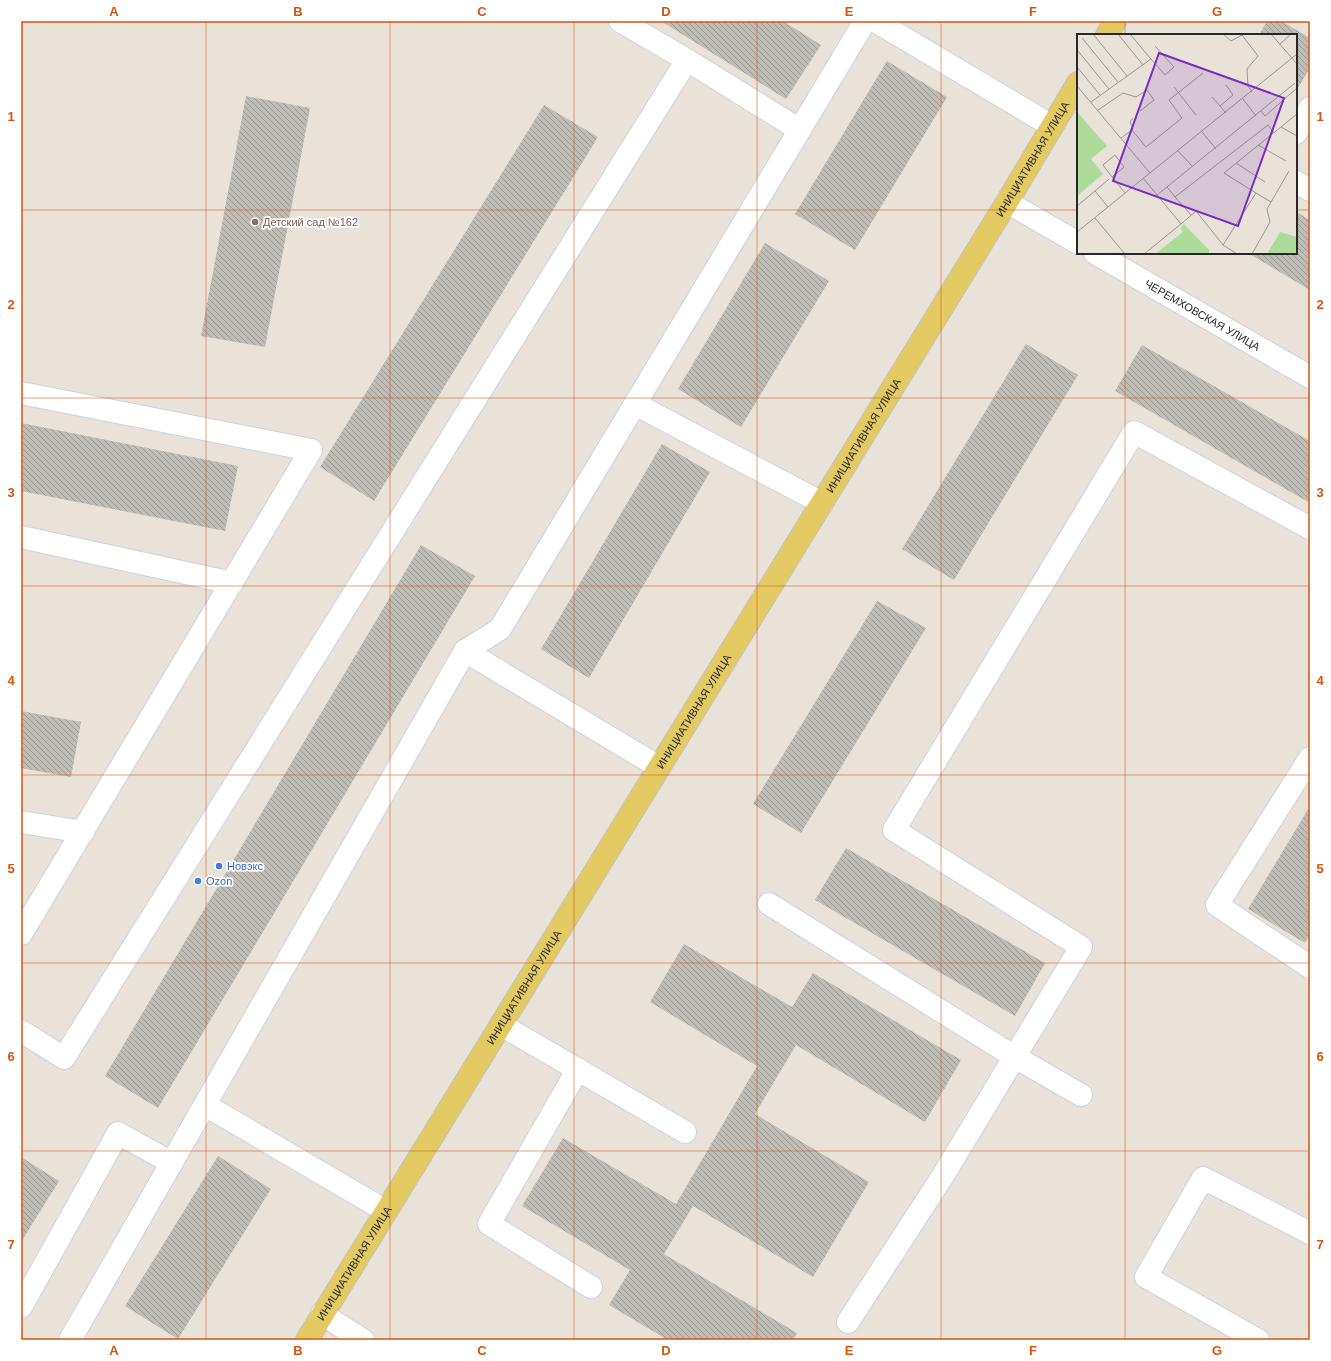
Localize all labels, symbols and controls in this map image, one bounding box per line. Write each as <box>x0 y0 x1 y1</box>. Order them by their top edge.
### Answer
text: A <box>109 4 119 19</box>
text: B <box>293 4 303 19</box>
text: C <box>477 4 487 19</box>
text: D <box>661 4 671 19</box>
text: E <box>845 4 854 19</box>
text: F <box>1029 4 1037 19</box>
text: G <box>1212 4 1222 19</box>
inset map <box>1077 34 1297 254</box>
street label: ИНИЦИАТИВНАЯ УЛИЦА <box>994 99 1072 219</box>
text: 1 <box>7 109 15 124</box>
text: 1 <box>1316 109 1324 124</box>
place label: Детский сад №162 <box>263 216 358 228</box>
marker: Детский сад №162 <box>250 217 260 227</box>
street label: ЧЕРЕМХОВСКАЯ УЛИЦА <box>1143 277 1263 353</box>
text: 2 <box>7 297 15 312</box>
text: 2 <box>1316 297 1324 312</box>
street label: ИНИЦИАТИВНАЯ УЛИЦА <box>824 376 903 495</box>
text: 3 <box>7 485 15 500</box>
text: 3 <box>1316 485 1324 500</box>
street label: ИНИЦИАТИВНАЯ УЛИЦА <box>654 652 734 771</box>
text: 4 <box>7 673 15 688</box>
text: 4 <box>1316 673 1324 688</box>
place label: Новэкс <box>227 860 263 872</box>
text: 5 <box>7 861 15 876</box>
marker: Новэкс <box>214 861 224 871</box>
text: 5 <box>1316 861 1324 876</box>
place label: Ozon <box>206 875 232 887</box>
marker: Ozon <box>193 876 203 886</box>
street label: ИНИЦИАТИВНАЯ УЛИЦА <box>484 928 564 1047</box>
text: 6 <box>7 1049 15 1064</box>
text: 6 <box>1316 1049 1324 1064</box>
street label: ИНИЦИАТИВНАЯ УЛИЦА <box>315 1203 394 1323</box>
text: 7 <box>7 1237 15 1252</box>
text: 7 <box>1316 1237 1324 1252</box>
text: A <box>109 1343 119 1358</box>
text: B <box>293 1343 303 1358</box>
text: C <box>477 1343 487 1358</box>
text: D <box>661 1343 671 1358</box>
text: E <box>845 1343 854 1358</box>
text: F <box>1029 1343 1037 1358</box>
text: G <box>1212 1343 1222 1358</box>

